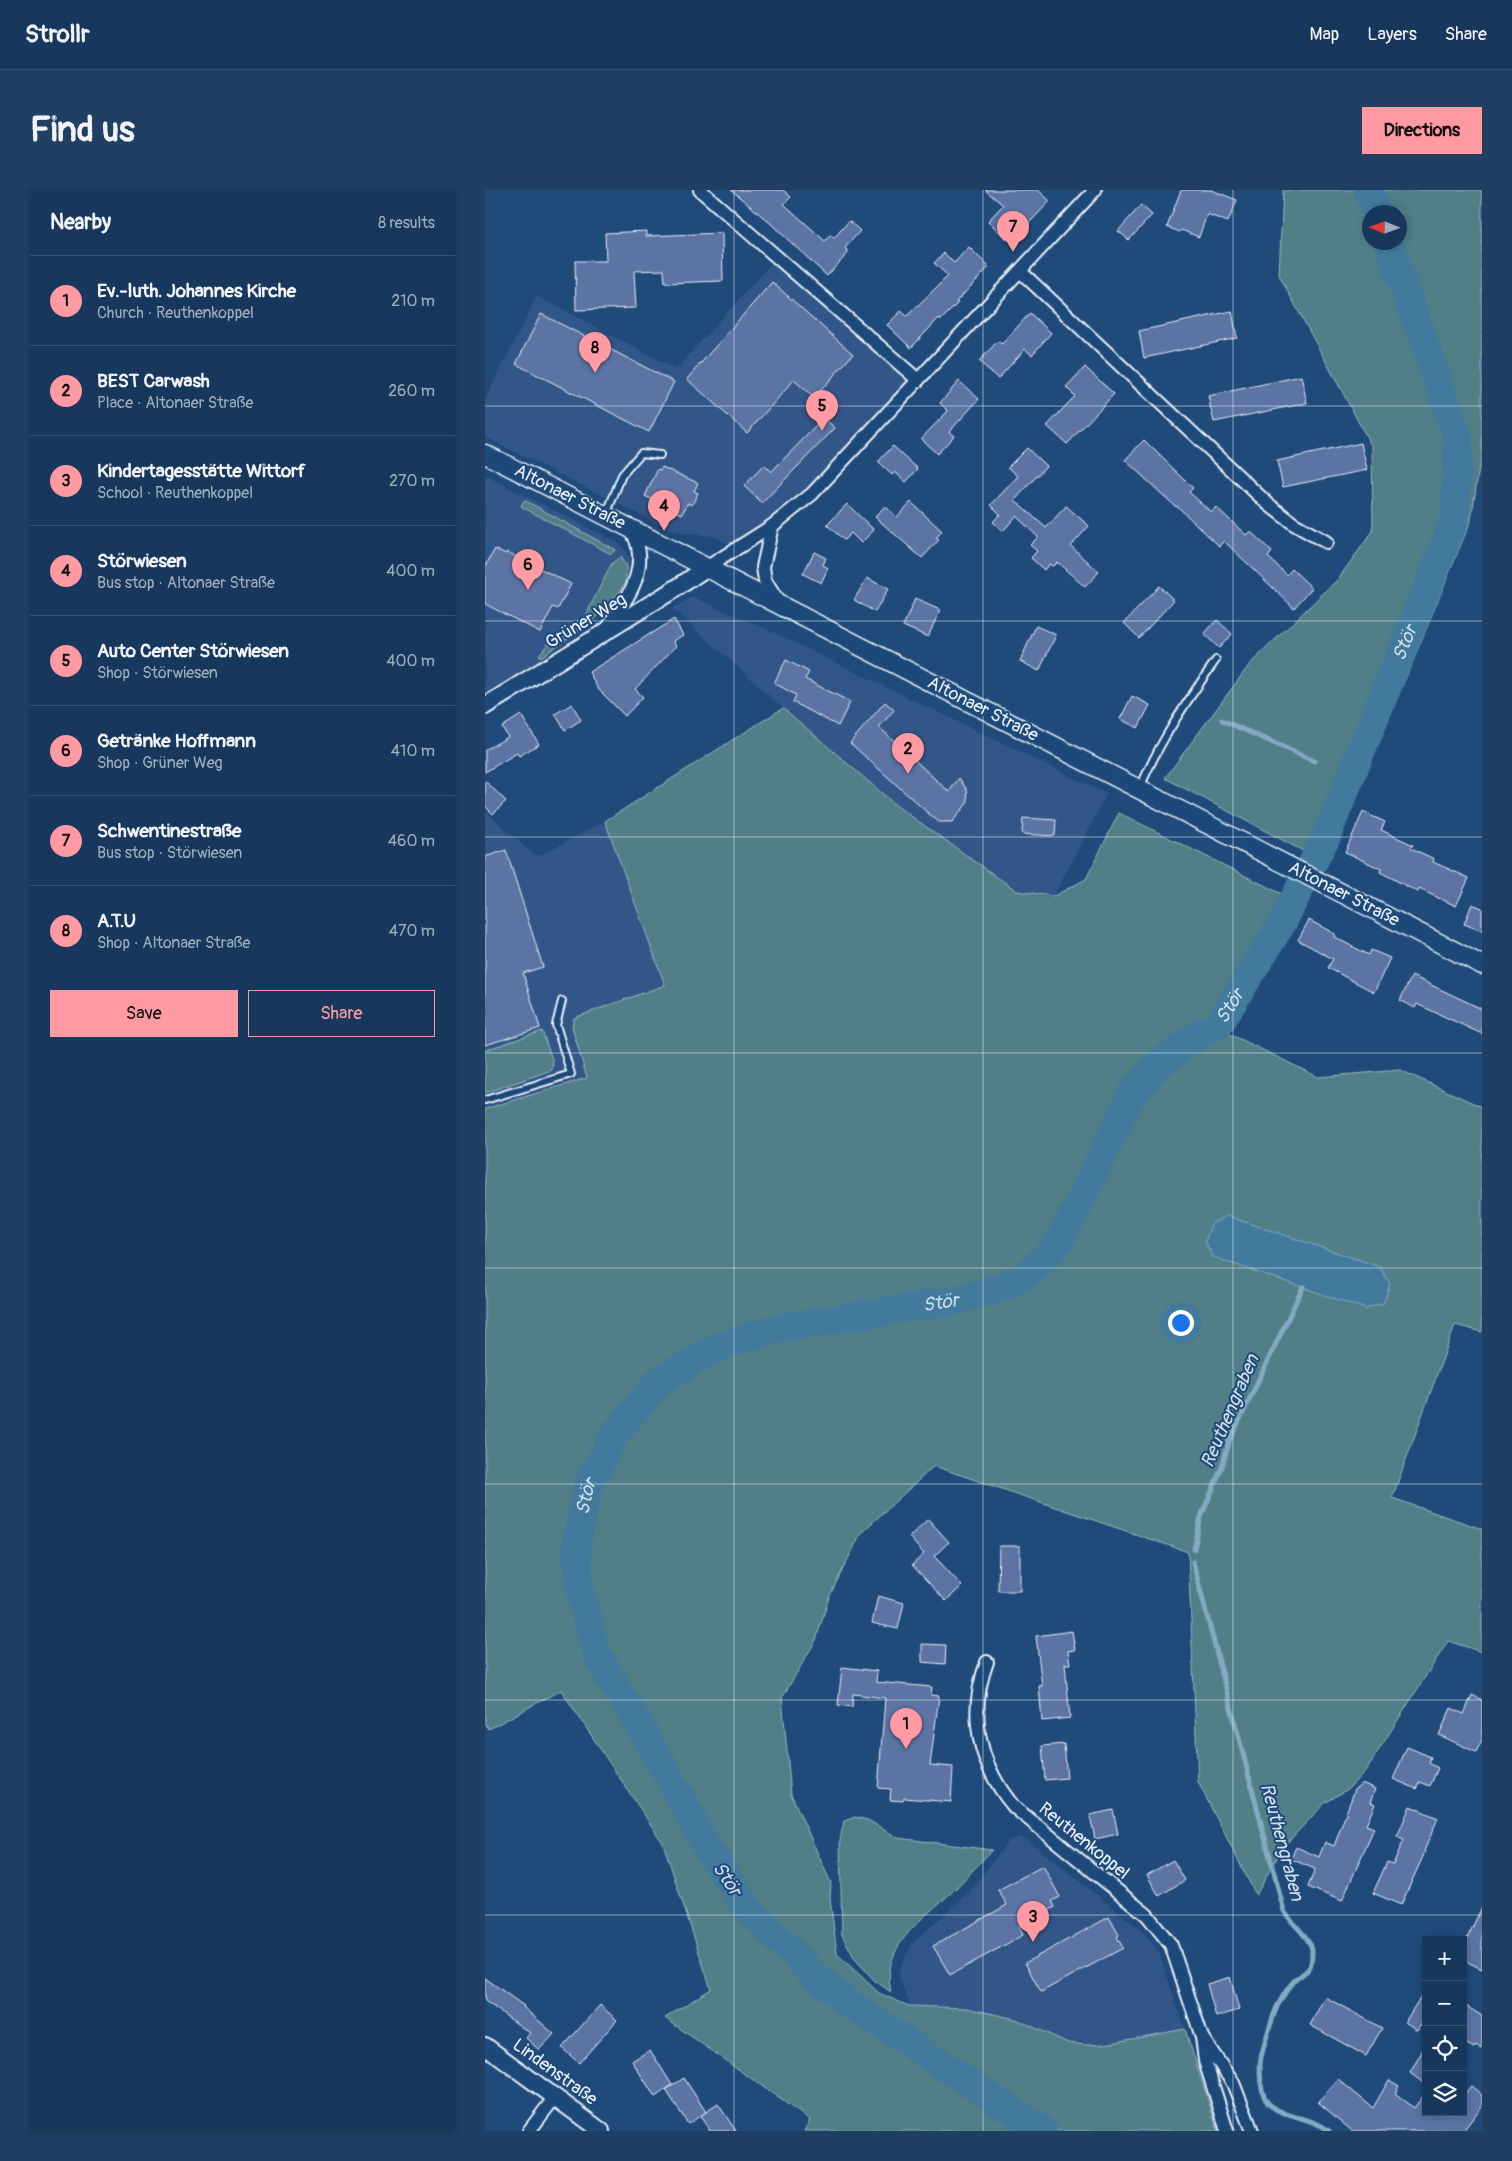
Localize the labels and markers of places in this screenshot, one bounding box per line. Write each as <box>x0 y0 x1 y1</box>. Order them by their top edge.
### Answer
pin: 7 <box>997 211 1029 252</box>
pin: 8 <box>579 332 611 373</box>
pin: 5 <box>806 390 838 431</box>
pin: 4 <box>648 490 680 531</box>
pin: 6 <box>512 549 544 590</box>
pin: 2 <box>892 733 924 774</box>
pin: 1 <box>890 1708 922 1749</box>
pin: 3 <box>1017 1901 1049 1942</box>

